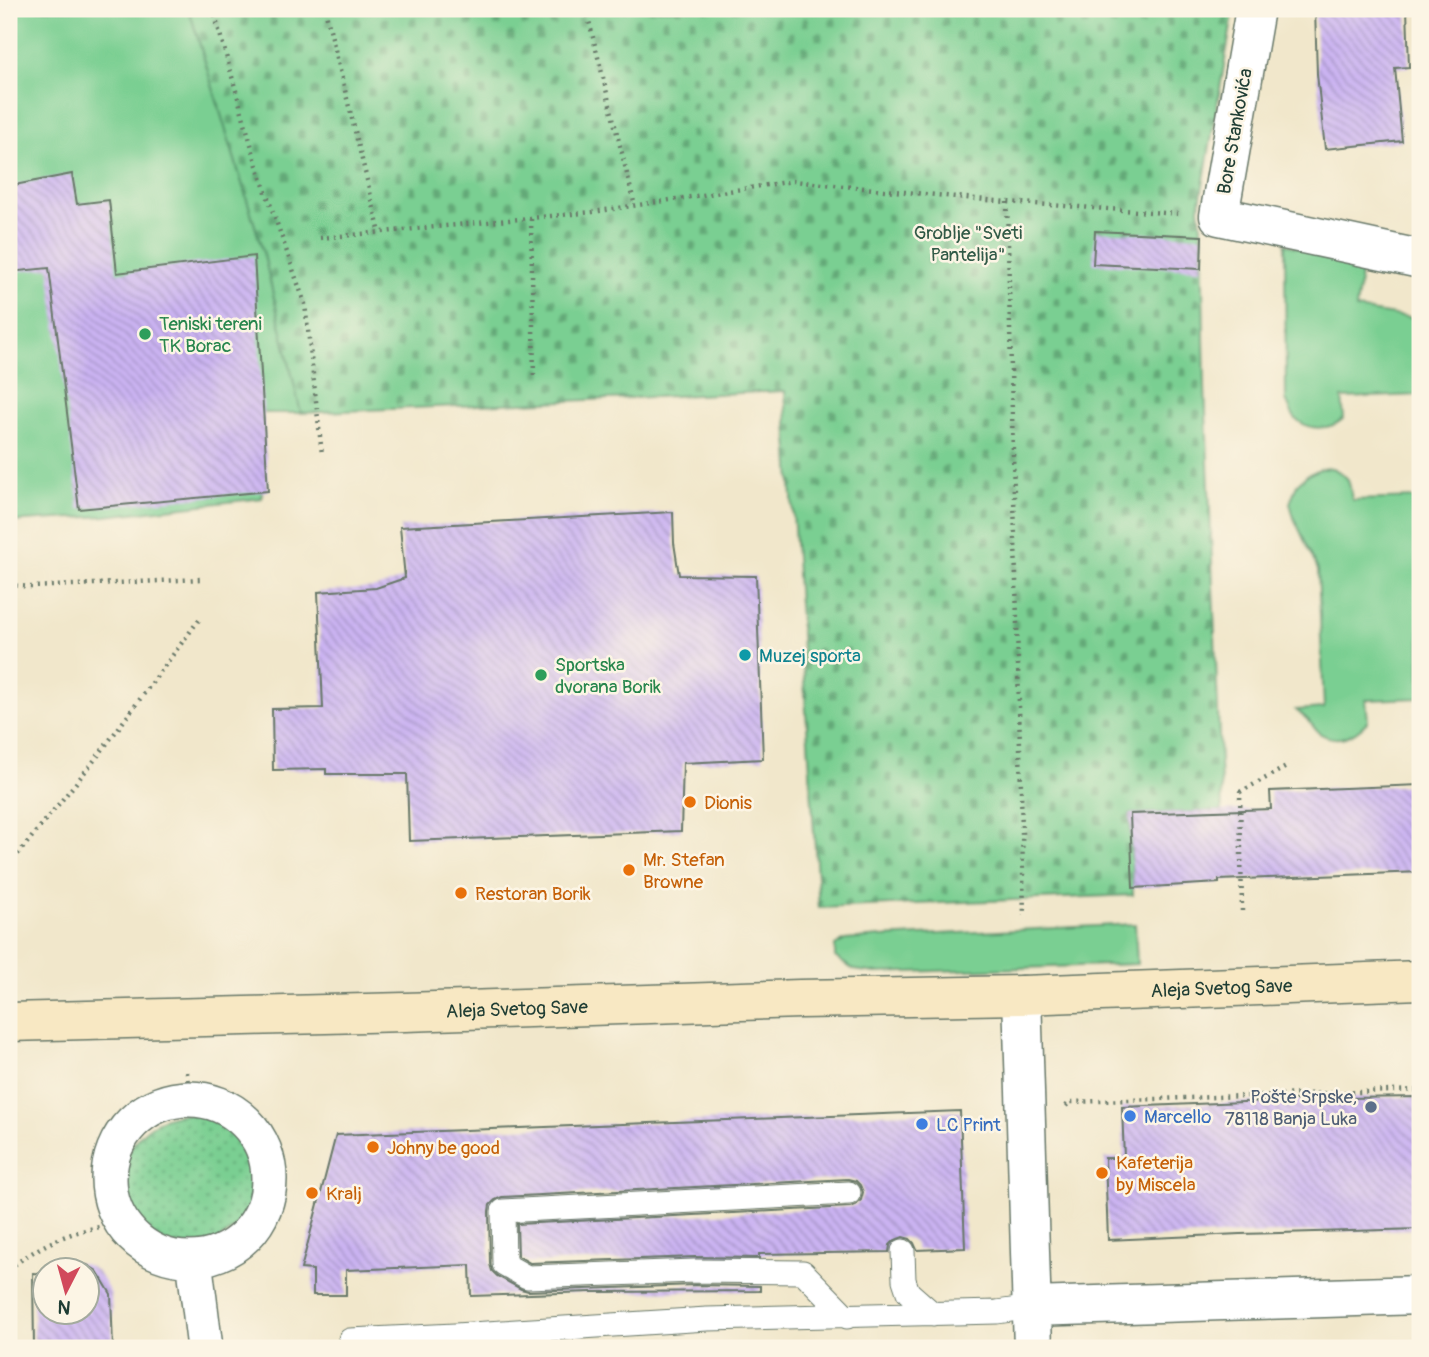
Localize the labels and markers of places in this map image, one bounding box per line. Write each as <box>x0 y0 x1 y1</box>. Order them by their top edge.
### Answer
place label: Teniski tereni TK Borac <box>159 312 262 358</box>
marker: Teniski tereni TK Borac <box>137 326 153 342</box>
place label: Muzej sporta <box>759 644 861 668</box>
marker: Muzej sporta <box>737 647 753 663</box>
place label: Sportska dvorana Borik <box>555 653 661 699</box>
marker: Sportska dvorana Borik <box>533 667 549 683</box>
place label: Dionis <box>704 791 752 815</box>
marker: Dionis <box>682 794 698 810</box>
place label: Mr. Stefan Browne <box>643 848 725 894</box>
marker: Mr. Stefan Browne <box>621 862 637 878</box>
place label: Restoran Borik <box>475 882 591 906</box>
marker: Restoran Borik <box>453 885 469 901</box>
place label: Pošte Srpske, 78118 Banja Luka <box>1225 1085 1357 1131</box>
marker: Pošte Srpske, 78118 Banja Luka <box>1363 1099 1379 1115</box>
place label: Marcello <box>1144 1105 1212 1129</box>
marker: Marcello <box>1122 1108 1138 1124</box>
place label: LC Print <box>936 1113 1001 1137</box>
marker: LC Print <box>914 1116 930 1132</box>
place label: Johny be good <box>387 1136 500 1160</box>
marker: Johny be good <box>365 1139 381 1155</box>
place label: Kafeterija by Miscela <box>1116 1151 1196 1197</box>
marker: Kafeterija by Miscela <box>1094 1165 1110 1181</box>
place label: Kralj <box>326 1182 362 1206</box>
marker: Kralj <box>304 1185 320 1201</box>

